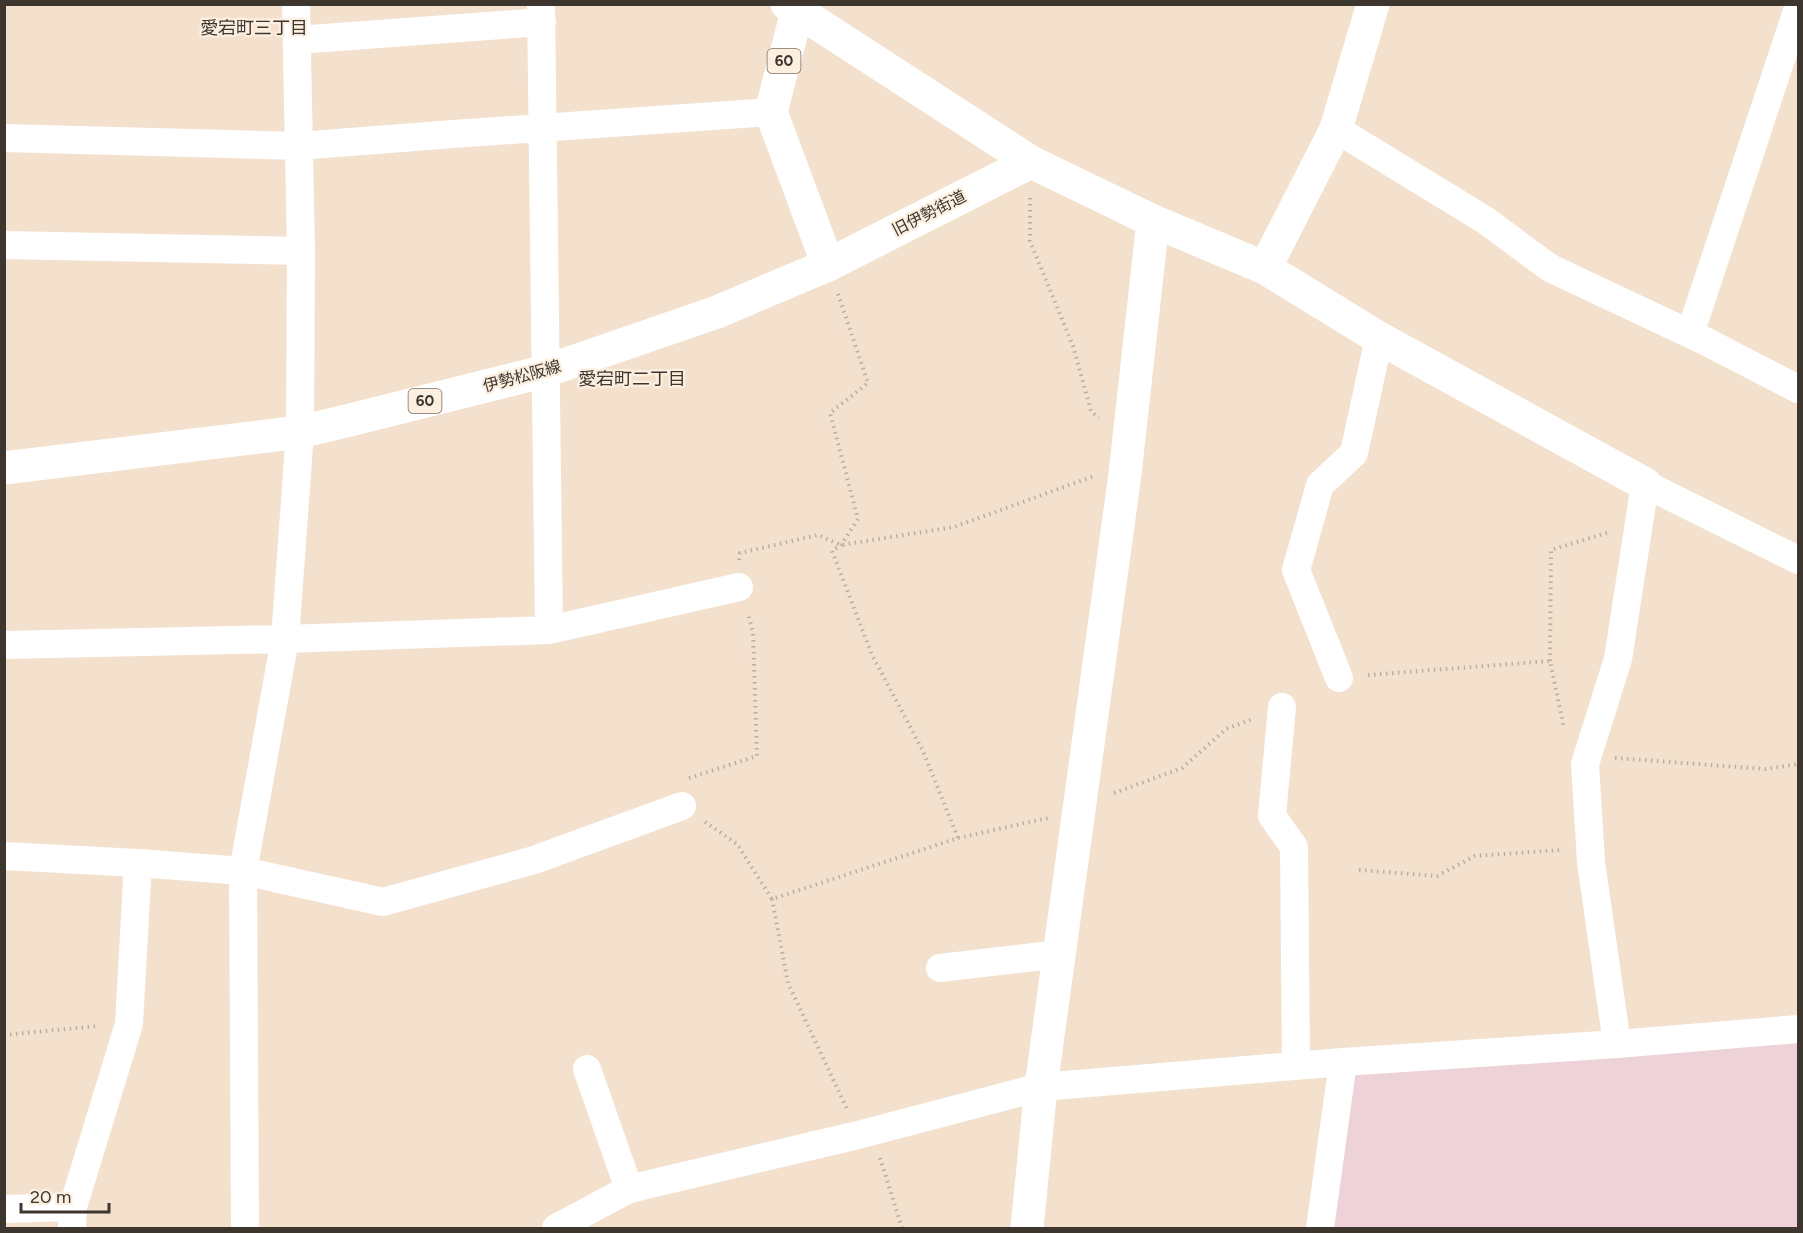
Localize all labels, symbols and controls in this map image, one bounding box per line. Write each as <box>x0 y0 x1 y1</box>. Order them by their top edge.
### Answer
district label: 愛宕町三丁目 <box>200 17 308 39</box>
road number: 60 <box>768 49 800 73</box>
street label: 旧伊勢街道 <box>889 186 969 240</box>
street label: 伊勢松阪線 <box>481 356 563 396</box>
district label: 愛宕町二丁目 <box>578 368 686 390</box>
road number: 60 <box>408 389 442 413</box>
scale bar <box>21 1176 110 1214</box>
text: 20 m <box>30 1186 71 1208</box>

